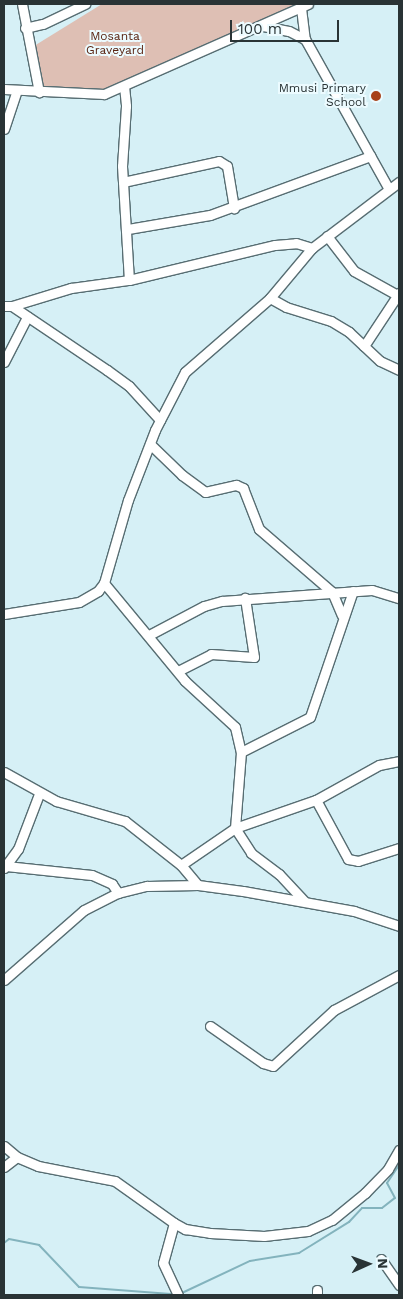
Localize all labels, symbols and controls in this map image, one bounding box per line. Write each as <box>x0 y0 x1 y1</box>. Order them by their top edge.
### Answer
scale bar <box>233 10 342 42</box>
text: 100 m <box>238 20 282 38</box>
park label: Mosanta Graveyard <box>86 30 144 58</box>
place label: Mmusi Primary School <box>279 82 366 110</box>
marker: Mmusi Primary School <box>370 90 382 102</box>
north arrow <box>343 1239 393 1289</box>
text: N <box>375 1258 391 1269</box>

